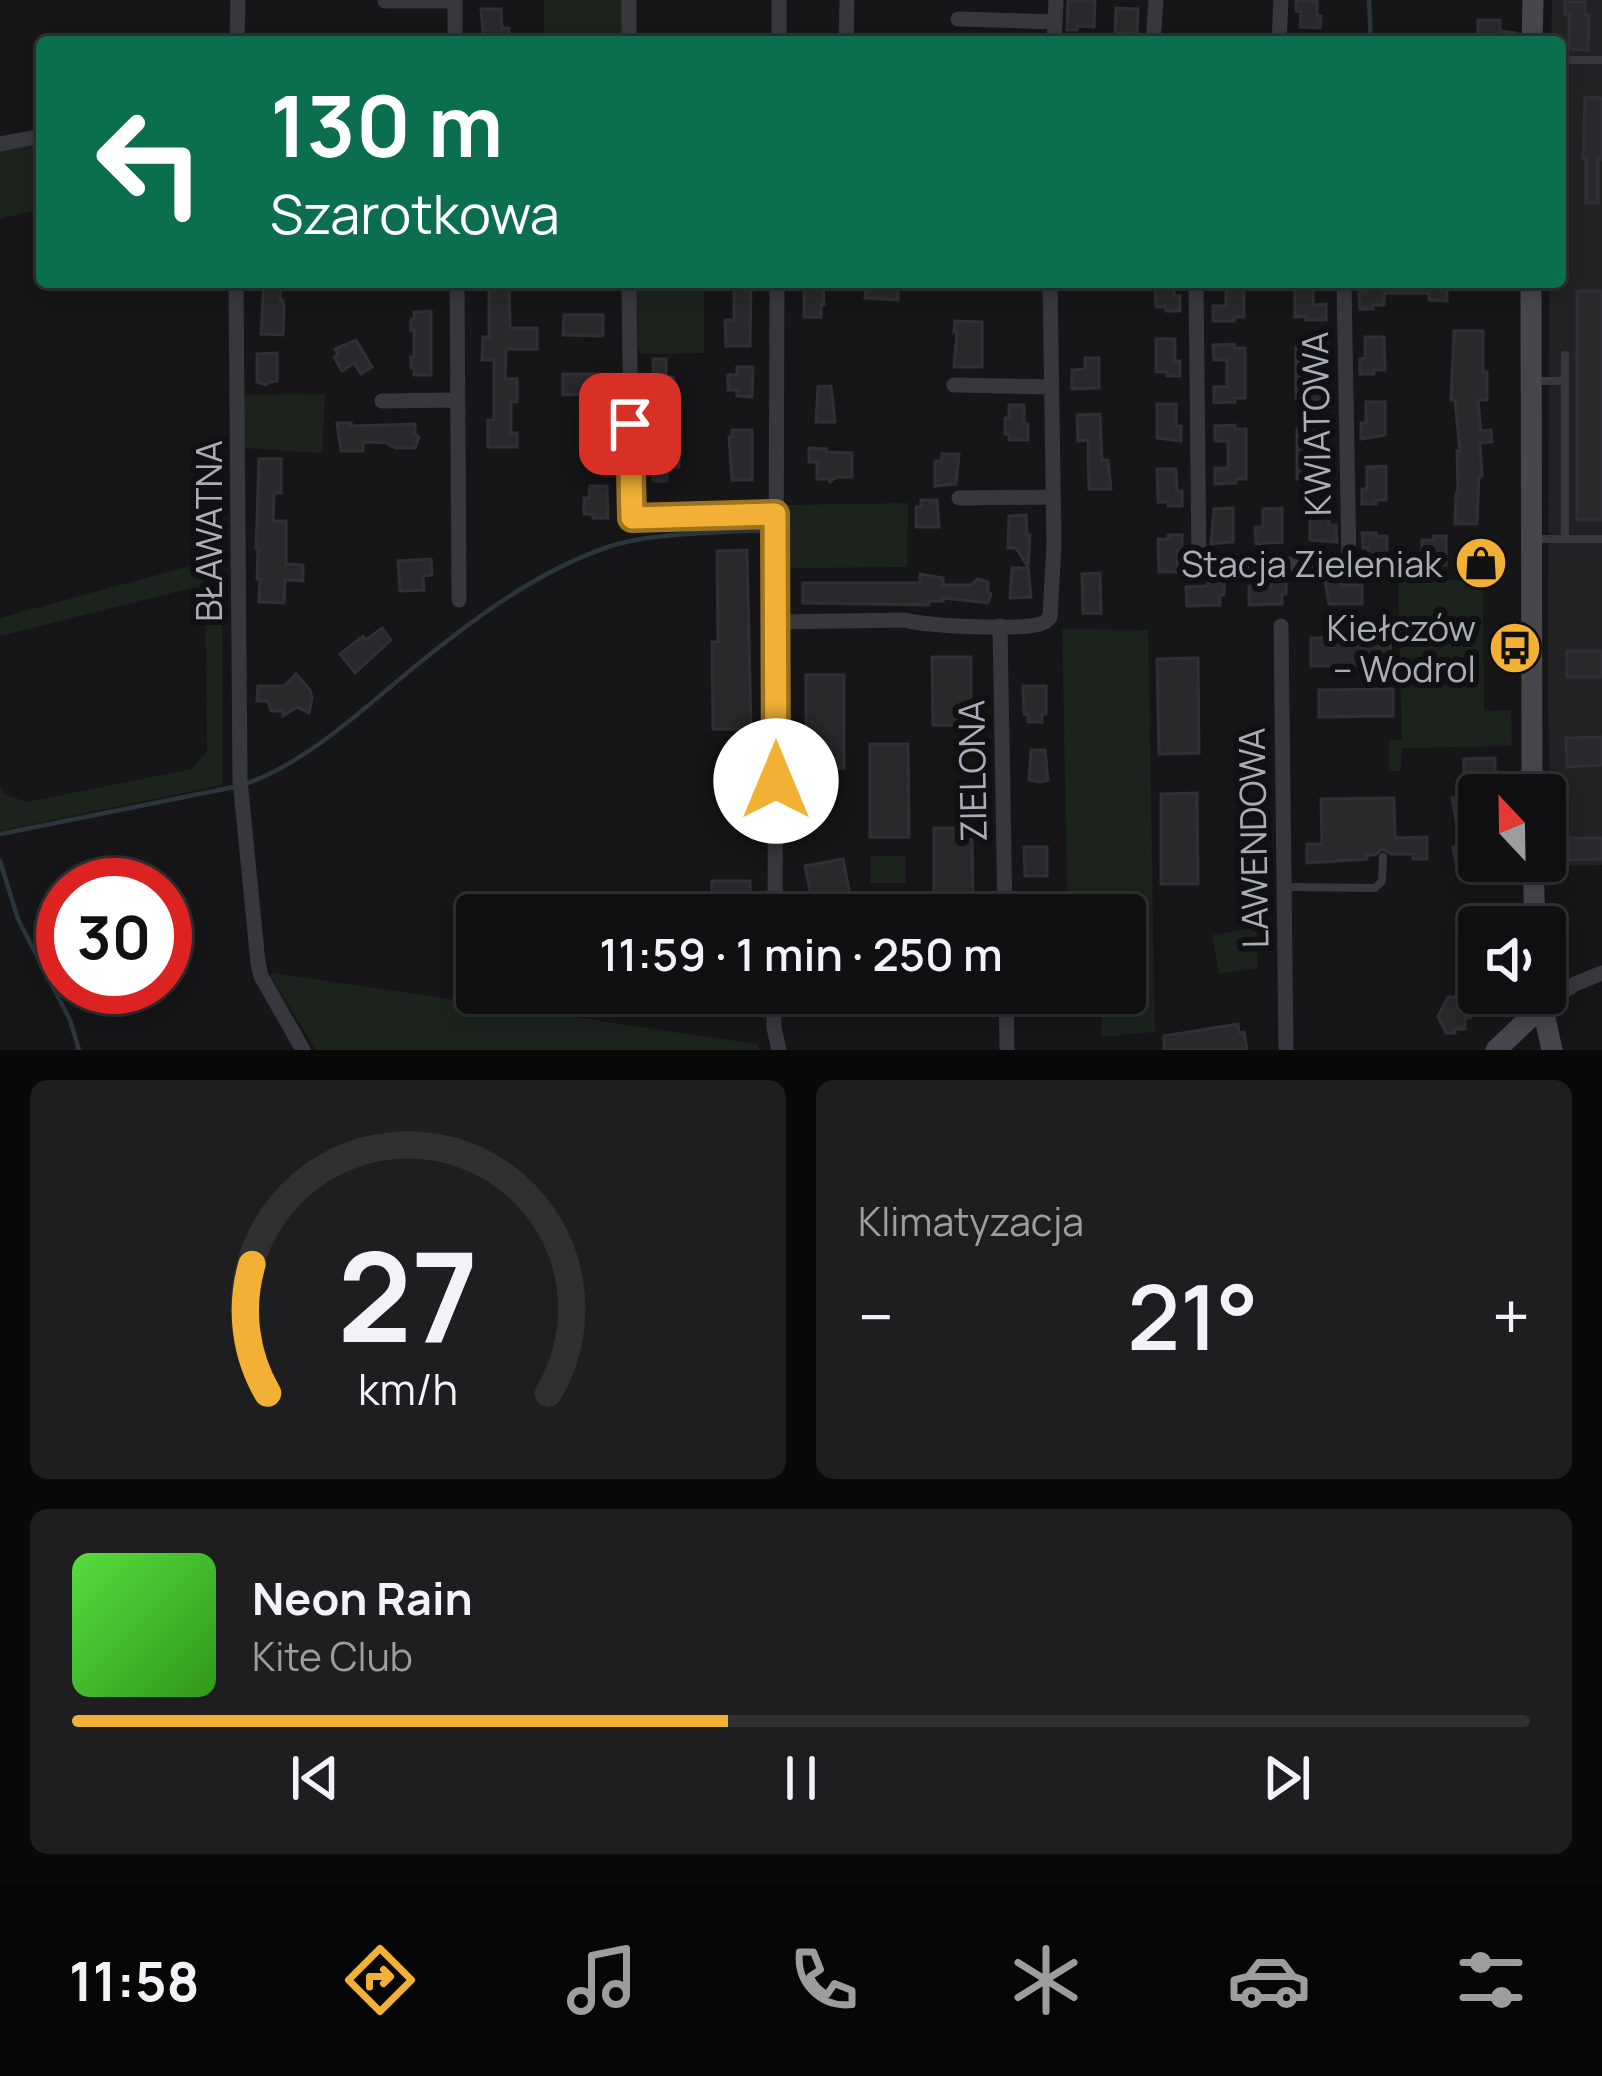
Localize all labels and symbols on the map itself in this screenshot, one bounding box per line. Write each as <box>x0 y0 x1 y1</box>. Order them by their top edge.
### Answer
street label: KWIATOWA <box>1290 331 1342 517</box>
pin <box>579 373 681 475</box>
street label: BŁAWATNA <box>184 440 233 622</box>
shop icon: Stacja Zieleniak <box>1453 535 1509 591</box>
place label: Stacja Zieleniak <box>1181 539 1443 588</box>
place label: Kiełczów – Wodrol <box>1327 603 1476 693</box>
bus stop icon: Kiełczów – Wodrol <box>1487 620 1543 676</box>
street label: ZIELONA <box>946 699 998 843</box>
position arrow <box>713 718 839 844</box>
street label: LAWENDOWA <box>1227 727 1279 949</box>
north arrow <box>1458 774 1566 882</box>
speed limit sign: 30 <box>36 858 192 1014</box>

